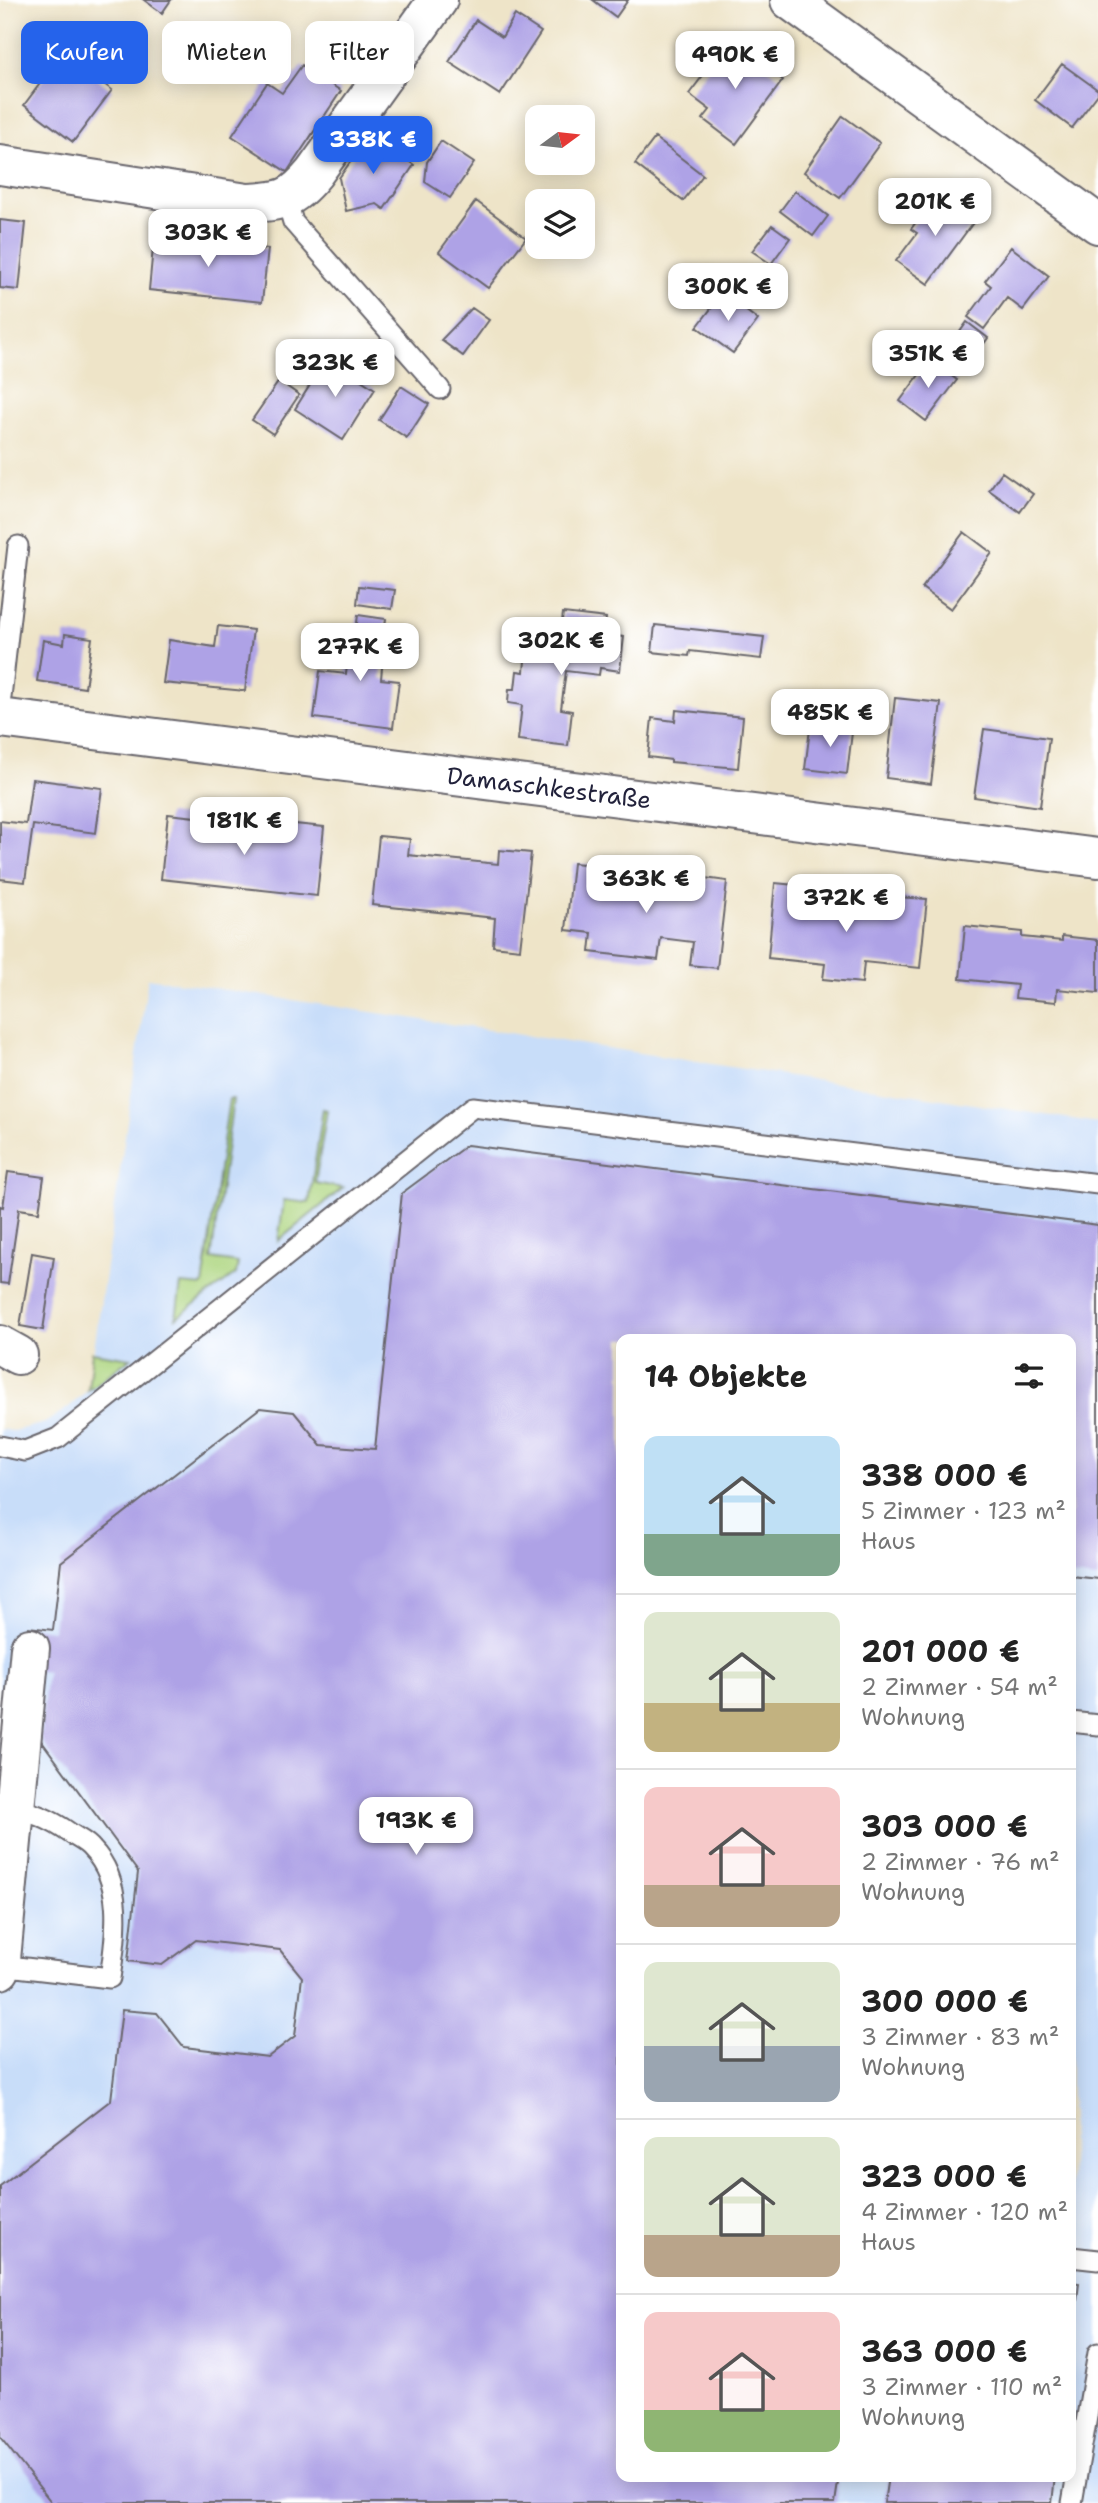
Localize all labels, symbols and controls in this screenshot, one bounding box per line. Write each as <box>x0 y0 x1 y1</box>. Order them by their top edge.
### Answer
chip: Kaufen <box>21 21 148 84</box>
chip: Mieten <box>162 21 291 84</box>
chip: Filter <box>305 21 414 84</box>
pin: 490K € <box>678 32 792 91</box>
text: 490K € <box>691 39 779 69</box>
north arrow <box>525 105 595 175</box>
map controls <box>525 105 595 259</box>
pin: 338K € <box>316 116 430 176</box>
text: 338K € <box>329 124 417 154</box>
pin: 201K € <box>878 178 992 238</box>
text: 201K € <box>894 186 976 216</box>
button: layers <box>525 189 595 259</box>
pin: 303K € <box>151 210 265 269</box>
text: 303K € <box>164 217 252 247</box>
pin: 300K € <box>671 264 785 323</box>
text: 300K € <box>684 271 772 301</box>
pin: 351K € <box>871 330 985 390</box>
text: 351K € <box>888 338 968 368</box>
pin: 323K € <box>278 340 392 399</box>
text: 323K € <box>292 347 378 377</box>
pin: 302K € <box>504 618 618 677</box>
pin: 277K € <box>303 624 417 683</box>
text: 302K € <box>517 625 605 655</box>
text: 277K € <box>317 631 403 661</box>
pin: 485K € <box>773 690 887 749</box>
text: 485K € <box>787 697 873 727</box>
street label: Damaschkestraße <box>445 760 653 816</box>
pin: 181K € <box>187 798 301 857</box>
text: 181K € <box>206 805 282 835</box>
pin: 363K € <box>589 856 703 915</box>
text: 363K € <box>602 863 690 893</box>
pin: 372K € <box>789 874 903 934</box>
text: 372K € <box>803 882 889 912</box>
text: 14 Objekte <box>644 1356 807 1397</box>
icon: filters <box>1010 1357 1048 1395</box>
text: 338 000 € <box>861 1455 1028 1496</box>
icon: home <box>700 1464 784 1548</box>
text: 5 Zimmer · 123 m² <box>861 1496 1066 1526</box>
text: Haus <box>861 1526 916 1556</box>
text: 201 000 € <box>861 1631 1020 1672</box>
icon: home <box>700 1640 784 1724</box>
text: 2 Zimmer · 54 m² <box>861 1672 1058 1702</box>
text: Wohnung <box>861 1702 965 1732</box>
pin: 193K € <box>359 1798 473 1857</box>
text: 193K € <box>375 1805 457 1835</box>
text: 303 000 € <box>861 1806 1028 1847</box>
icon: home <box>700 1815 784 1899</box>
text: 2 Zimmer · 76 m² <box>861 1847 1060 1877</box>
text: Wohnung <box>861 1877 965 1907</box>
text: 300 000 € <box>861 1981 1028 2022</box>
icon: home <box>700 1990 784 2074</box>
text: 3 Zimmer · 83 m² <box>861 2022 1059 2052</box>
text: Wohnung <box>861 2052 965 2082</box>
text: 323 000 € <box>861 2156 1027 2197</box>
icon: home <box>700 2165 784 2249</box>
text: 4 Zimmer · 120 m² <box>861 2197 1068 2227</box>
text: Haus <box>861 2227 916 2257</box>
text: 363 000 € <box>861 2331 1028 2372</box>
icon: home <box>700 2340 784 2424</box>
text: 3 Zimmer · 110 m² <box>861 2372 1062 2402</box>
text: Wohnung <box>861 2402 965 2432</box>

